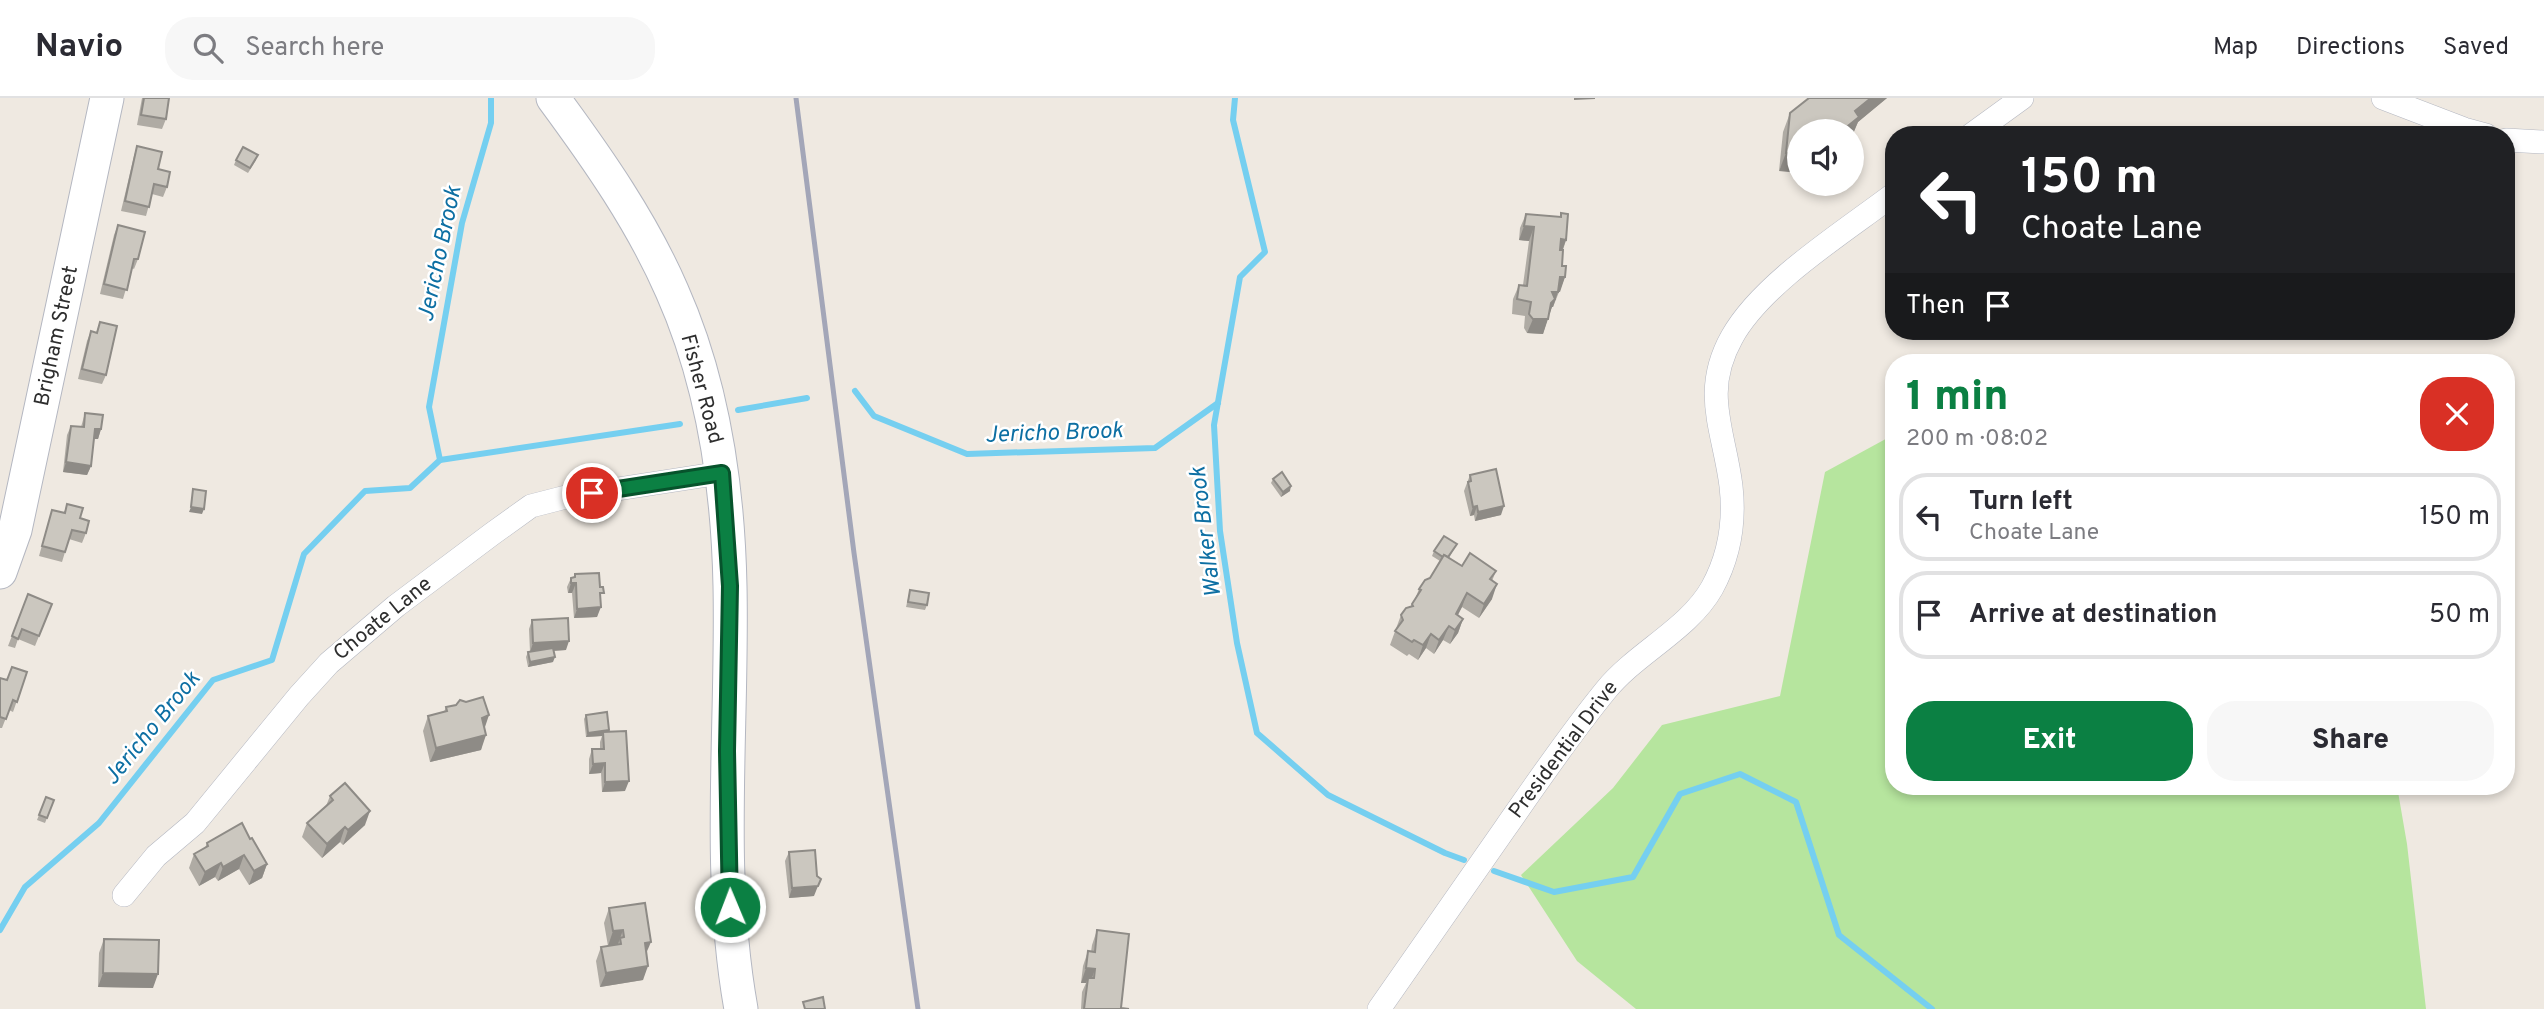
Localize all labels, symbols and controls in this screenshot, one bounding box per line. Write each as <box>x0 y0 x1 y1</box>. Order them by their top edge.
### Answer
search box <box>165 17 655 80</box>
text: Navio <box>35 27 123 69</box>
icon: search <box>189 29 227 67</box>
text: Search here <box>245 32 384 65</box>
text: Map <box>2213 33 2258 63</box>
text: Directions <box>2296 33 2405 63</box>
text: Saved <box>2443 33 2509 63</box>
map controls <box>1787 119 1864 196</box>
button: sound <box>1787 119 1864 196</box>
text: 150 m <box>2021 149 2158 211</box>
icon: left <box>1906 154 1997 245</box>
water label: Jericho Brook <box>412 183 470 325</box>
text: Choate Lane <box>2021 210 2202 250</box>
street label: Brigham Street <box>29 263 85 409</box>
icon: arrive <box>1979 287 2017 325</box>
text: Then <box>1906 290 1965 323</box>
street label: Fisher Road <box>673 331 729 447</box>
text: 1 min <box>1906 372 2009 425</box>
button: close <box>2420 377 2494 451</box>
water label: Jericho Brook <box>985 417 1124 451</box>
text: 200 m · 08:02 <box>1906 425 2048 454</box>
pin <box>562 463 622 523</box>
water label: Walker Brook <box>1185 465 1229 599</box>
icon: arrive <box>573 474 611 512</box>
text: Turn left <box>1969 486 2073 519</box>
icon: left <box>1910 498 1948 536</box>
text: 150 m <box>2419 501 2490 534</box>
text: Choate Lane <box>1969 519 2099 548</box>
street label: Choate Lane <box>328 571 438 667</box>
icon: arrive <box>1910 596 1948 634</box>
text: Arrive at destination <box>1969 599 2217 632</box>
text: 50 m <box>2429 599 2490 632</box>
water label: Jericho Brook <box>98 666 208 792</box>
street label: Presidential Drive <box>1503 676 1625 824</box>
button: Exit <box>1906 701 2193 781</box>
button: Share <box>2207 701 2494 781</box>
position arrow <box>693 870 767 944</box>

